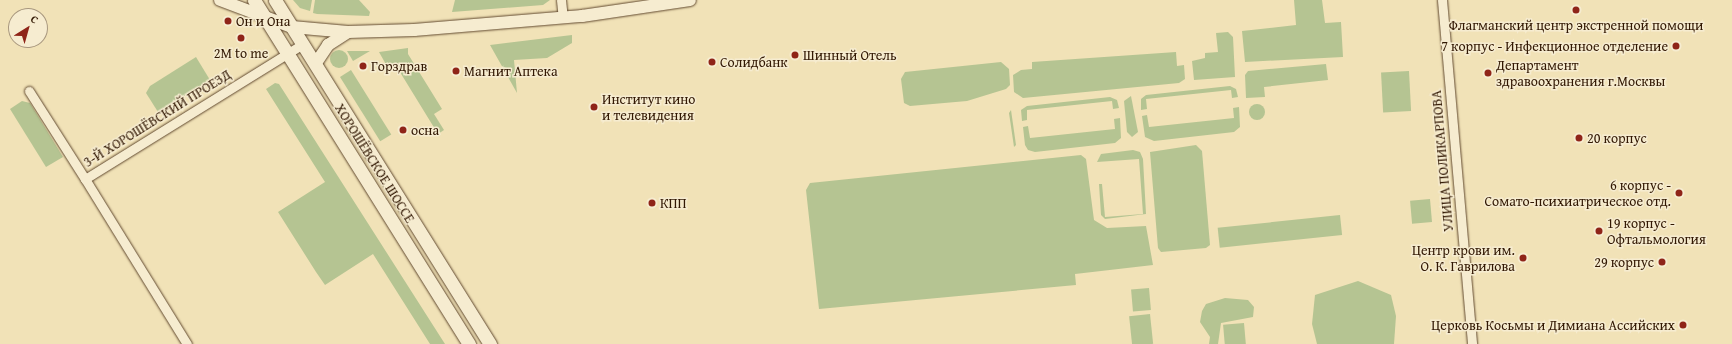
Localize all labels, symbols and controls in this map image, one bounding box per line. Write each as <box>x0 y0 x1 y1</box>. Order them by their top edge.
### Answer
marker: Флагманский центр экстренной помощи <box>1571 5 1581 15</box>
north arrow <box>8 8 48 48</box>
text: С <box>27 11 42 27</box>
place label: Он и Она <box>236 13 290 29</box>
marker: Он и Она <box>223 16 233 26</box>
place label: Флагманский центр экстренной помощи <box>1449 17 1703 33</box>
marker: 2M to me <box>236 33 246 43</box>
place label: 7 корпус - Инфекционное отделение <box>1441 38 1668 54</box>
marker: 7 корпус - Инфекционное отделение <box>1671 41 1681 51</box>
place label: 2M to me <box>214 45 268 61</box>
place label: Шинный Отель <box>803 47 897 63</box>
marker: Шинный Отель <box>790 50 800 60</box>
place label: Солидбанк <box>720 54 788 70</box>
marker: Солидбанк <box>707 57 717 67</box>
place label: Департамент здравоохранения г.Москвы <box>1496 57 1665 90</box>
place label: Горздрав <box>371 58 427 74</box>
marker: Горздрав <box>358 61 368 71</box>
place label: Магнит Аптека <box>464 63 558 79</box>
street label: 3-Й ХОРОШЁВСКИЙ ПРОЕЗД <box>80 66 234 170</box>
marker: Магнит Аптека <box>451 66 461 76</box>
marker: Департамент здравоохранения г.Москвы <box>1483 68 1493 78</box>
street label: УЛИЦА ПОЛИКАРПОВА <box>1427 90 1457 232</box>
place label: Институт кино и телевидения <box>602 91 696 124</box>
street label: ХОРОШЁВСКОЕ ШОССЕ <box>331 100 419 226</box>
marker: Институт кино и телевидения <box>589 102 599 112</box>
place label: осна <box>411 122 439 138</box>
marker: осна <box>398 125 408 135</box>
place label: 20 корпус <box>1587 130 1647 146</box>
marker: 20 корпус <box>1574 133 1584 143</box>
place label: 6 корпус - Сомато-психиатрическое отд. <box>1484 177 1671 210</box>
marker: 6 корпус - Сомато-психиатрическое отд. <box>1674 188 1684 198</box>
place label: КПП <box>660 195 687 211</box>
marker: КПП <box>647 198 657 208</box>
place label: 19 корпус - Офтальмология <box>1607 215 1706 248</box>
marker: 19 корпус - Офтальмология <box>1594 226 1604 236</box>
place label: Центр крови им. О. К. Гаврилова <box>1412 242 1515 274</box>
marker: Центр крови им. О. К. Гаврилова <box>1518 253 1528 263</box>
place label: 29 корпус <box>1594 254 1654 270</box>
marker: 29 корпус <box>1657 257 1667 267</box>
place label: Церковь Косьмы и Димиана Ассийских <box>1431 317 1675 333</box>
marker: Церковь Косьмы и Димиана Ассийских <box>1678 320 1688 330</box>

